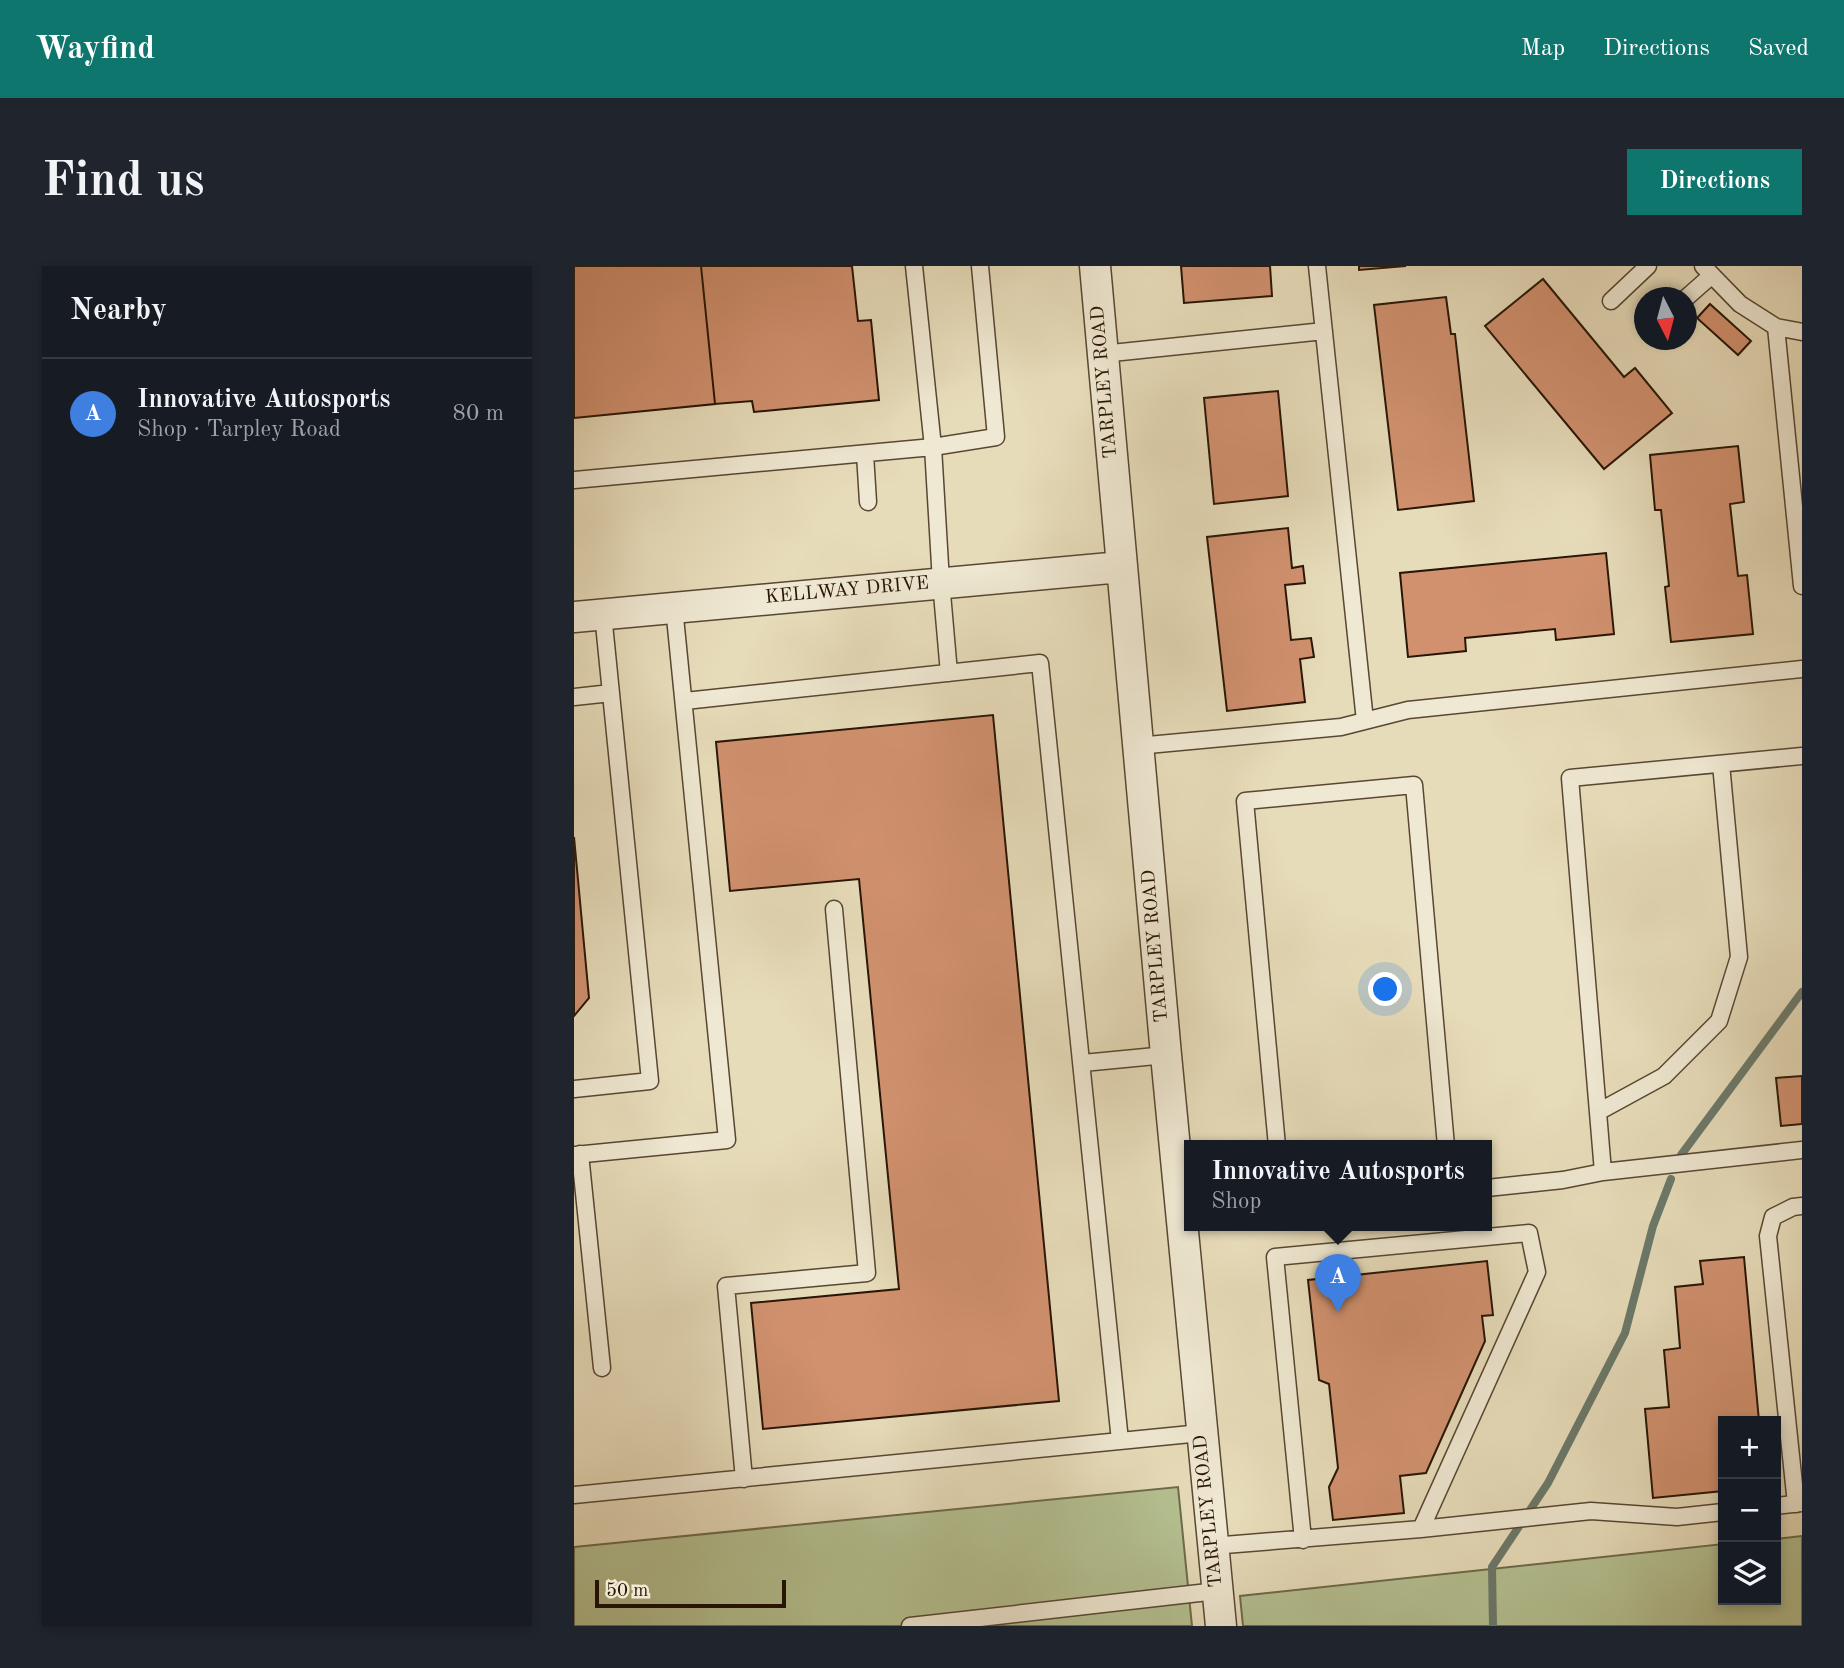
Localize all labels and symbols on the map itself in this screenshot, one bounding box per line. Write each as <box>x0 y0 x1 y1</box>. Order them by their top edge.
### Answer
north arrow <box>1634 287 1697 350</box>
street label: TARPLEY ROAD <box>1089 305 1121 459</box>
street label: KELLWAY DRIVE <box>764 574 930 608</box>
street label: TARPLEY ROAD <box>1140 869 1172 1023</box>
your location <box>1368 972 1402 1006</box>
pin: A <box>1315 1254 1361 1312</box>
street label: TARPLEY ROAD <box>1192 1434 1226 1588</box>
scale bar <box>595 1577 786 1609</box>

